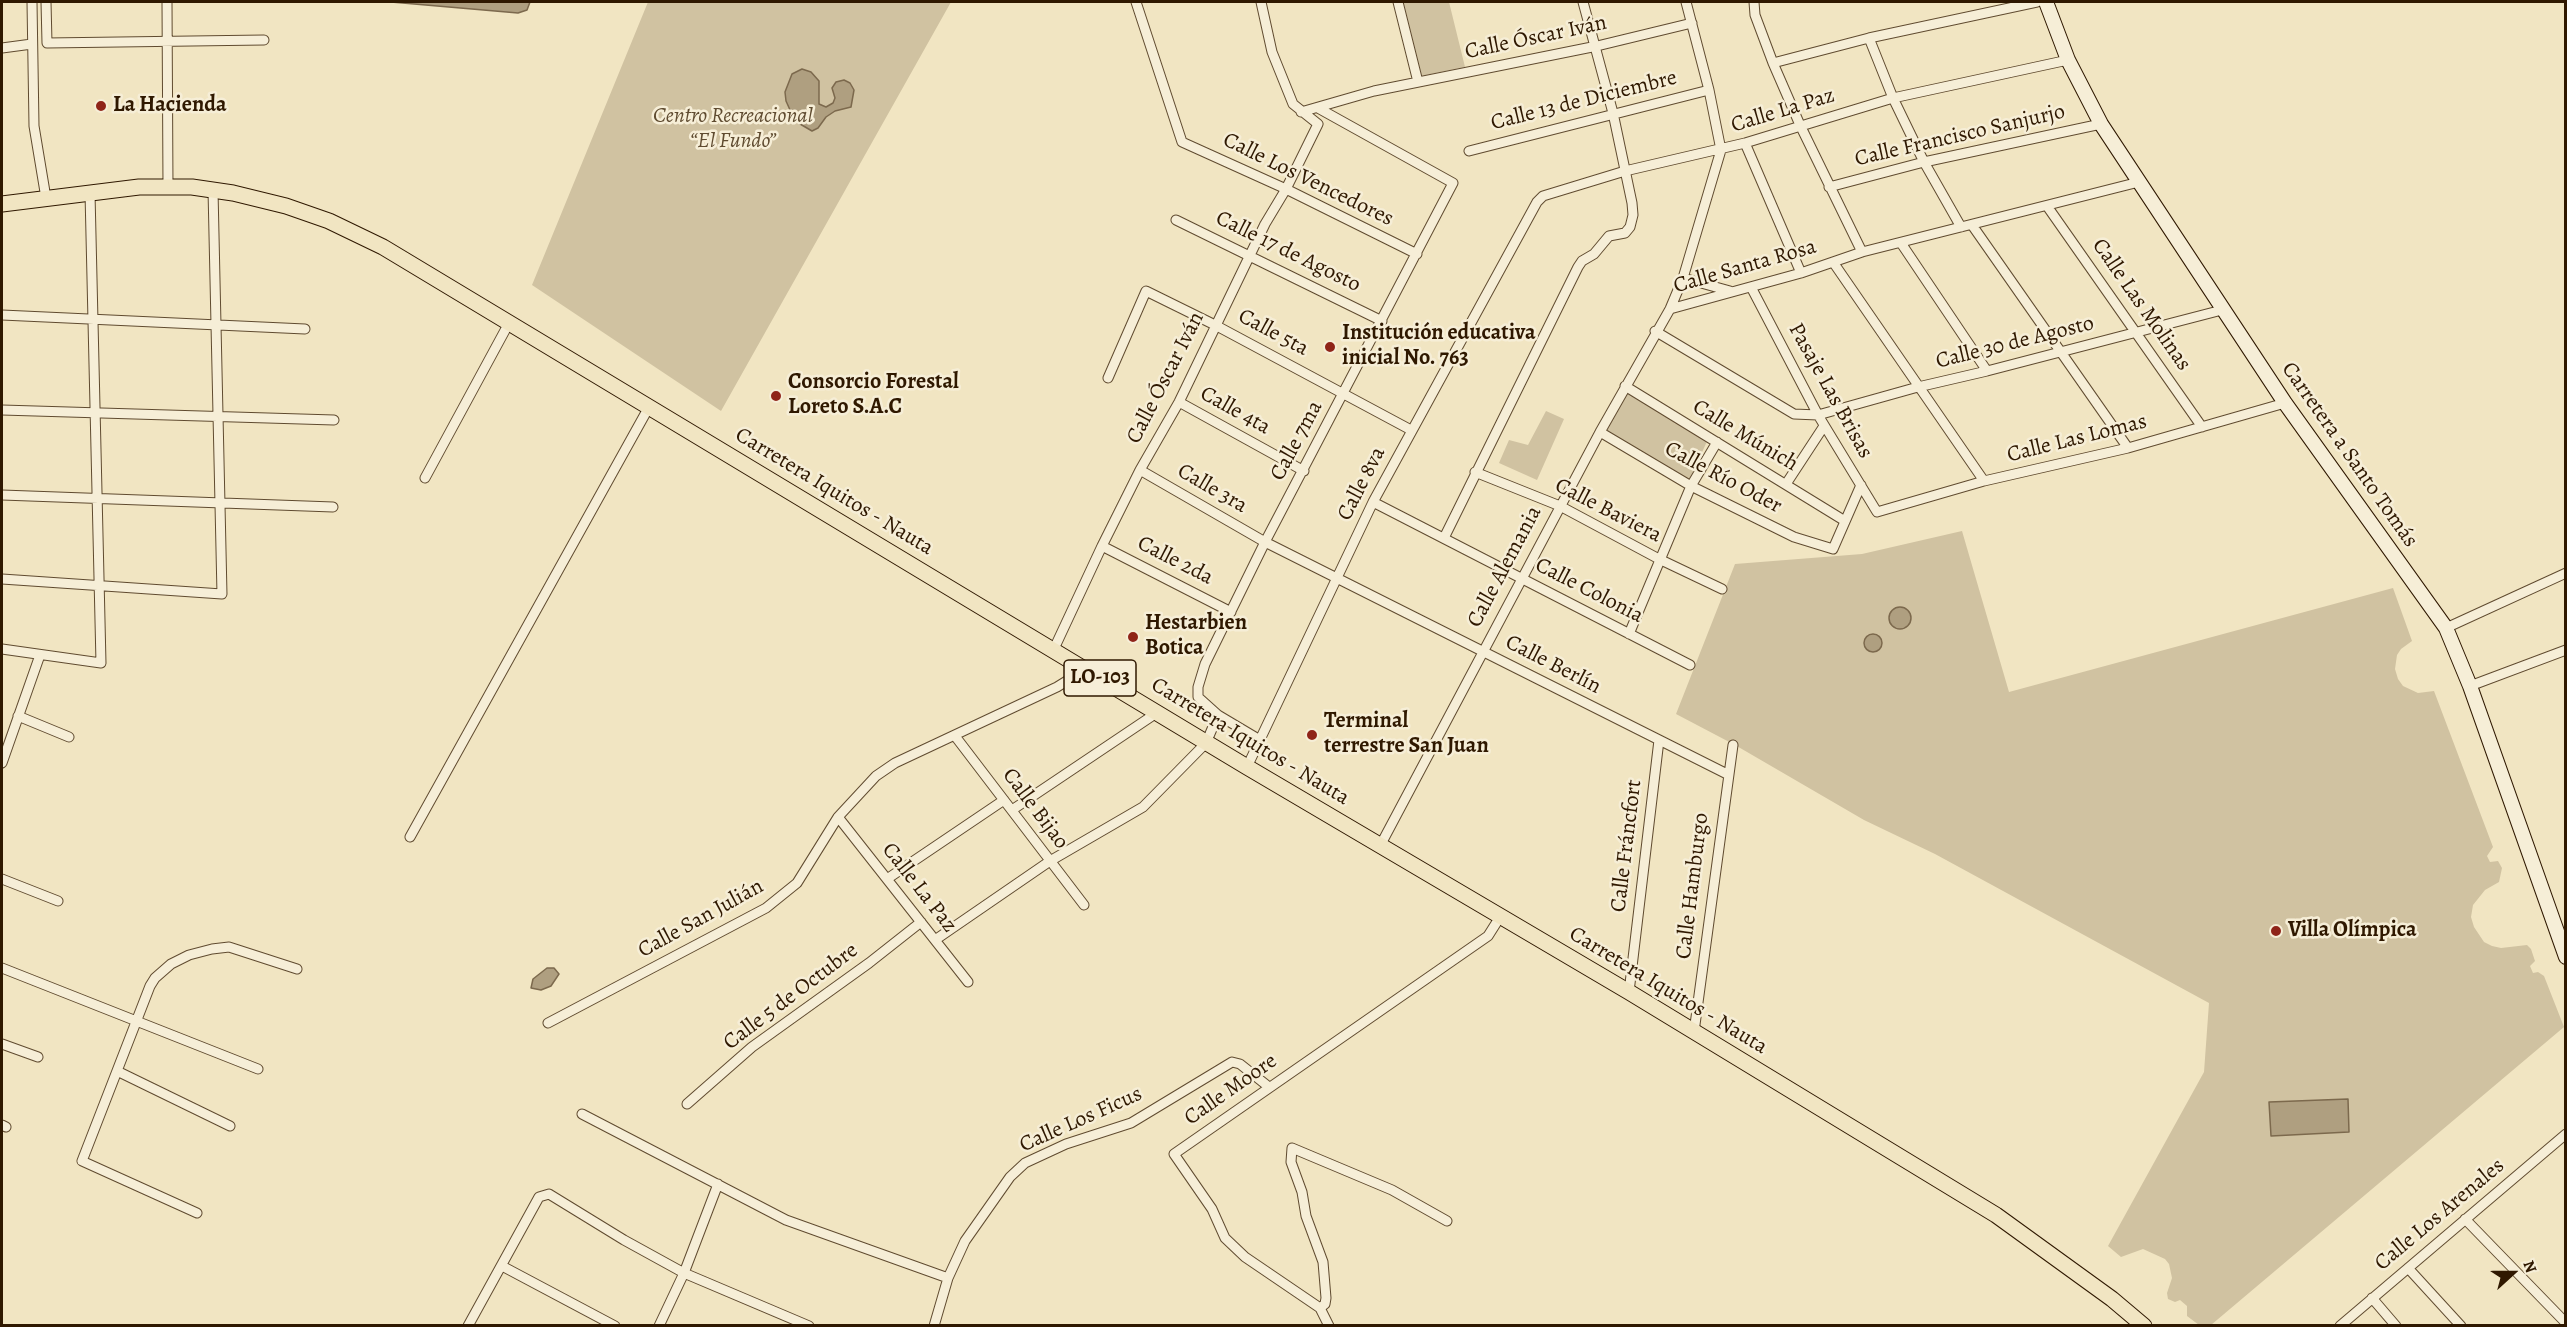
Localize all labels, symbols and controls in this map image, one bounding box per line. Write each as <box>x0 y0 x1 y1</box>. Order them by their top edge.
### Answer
street label: Calle Óscar Iván <box>1463 10 1609 66</box>
street label: Calle 13 de Diciembre <box>1488 65 1680 137</box>
street label: Calle La Paz <box>1728 83 1838 139</box>
place label: La Hacienda <box>113 93 227 119</box>
marker: La Hacienda <box>94 99 108 113</box>
street label: Calle Francisco Sanjurjo <box>1852 99 2068 173</box>
park label: Centro Recreacional “El Fundo” <box>653 104 813 156</box>
street label: Calle Los Vencedores <box>1218 127 1398 233</box>
street label: Calle 17 de Agosto <box>1211 206 1365 298</box>
street label: Calle Santa Rosa <box>1671 234 1819 300</box>
street label: Calle Las Molinas <box>2086 234 2196 376</box>
street label: Calle 5ta <box>1233 304 1313 362</box>
street label: Calle Óscar Iván <box>1122 308 1210 448</box>
street label: Calle 30 de Agosto <box>1933 311 2097 375</box>
street label: Pasaje Las Brisas <box>1782 319 1878 463</box>
place label: Institución educativa inicial No. 763 <box>1342 321 1536 372</box>
marker: Institución educativa inicial No. 763 <box>1323 340 1337 354</box>
street label: Carretera a Santo Tomás <box>2275 357 2423 553</box>
place label: Consorcio Forestal Loreto S.A.C <box>788 370 959 422</box>
street label: Calle 4ta <box>1195 381 1275 441</box>
marker: Consorcio Forestal Loreto S.A.C <box>769 389 783 403</box>
street label: Calle Múnich <box>1687 394 1803 478</box>
street label: Calle 7ma <box>1265 396 1329 486</box>
street label: Calle Las Lomas <box>2004 409 2150 469</box>
street label: Carretera Iquitos - Nauta <box>730 422 938 562</box>
street label: Calle Río Oder <box>1660 436 1786 520</box>
street label: Calle 8va <box>1332 443 1392 525</box>
street label: Calle 3ra <box>1172 458 1252 520</box>
street label: Calle Baviera <box>1550 473 1666 549</box>
street label: Calle Alemania <box>1462 502 1548 632</box>
street label: Calle 2da <box>1133 531 1217 591</box>
street label: Calle Colonia <box>1530 552 1648 630</box>
place label: Hestarbien Botica <box>1145 611 1247 662</box>
marker: Hestarbien Botica <box>1126 630 1140 644</box>
street label: Calle Berlín <box>1501 630 1605 700</box>
road number: LO-103 <box>1064 660 1136 696</box>
street label: Carretera Iquitos - Nauta <box>1146 672 1354 812</box>
place label: Terminal terrestre San Juan <box>1324 709 1489 760</box>
marker: Terminal terrestre San Juan <box>1305 728 1319 742</box>
street label: Calle Bijao <box>996 763 1074 855</box>
street label: Calle Fráncfort <box>1606 778 1648 914</box>
street label: Calle Hamburgo <box>1671 811 1715 961</box>
street label: Calle La Paz <box>876 838 962 938</box>
street label: Calle San Julián <box>634 874 768 964</box>
place label: Villa Olímpica <box>2288 918 2417 944</box>
street label: Carretera Iquitos - Nauta <box>1564 921 1772 1061</box>
marker: Villa Olímpica <box>2269 924 2283 938</box>
street label: Calle 5 de Octubre <box>718 938 864 1056</box>
street label: Calle Moore <box>1180 1048 1282 1132</box>
street label: Calle Los Ficus <box>1016 1081 1146 1159</box>
street label: Calle Los Arenales <box>2370 1153 2510 1277</box>
north arrow <box>2483 1243 2543 1303</box>
text: N <box>2517 1257 2542 1276</box>

